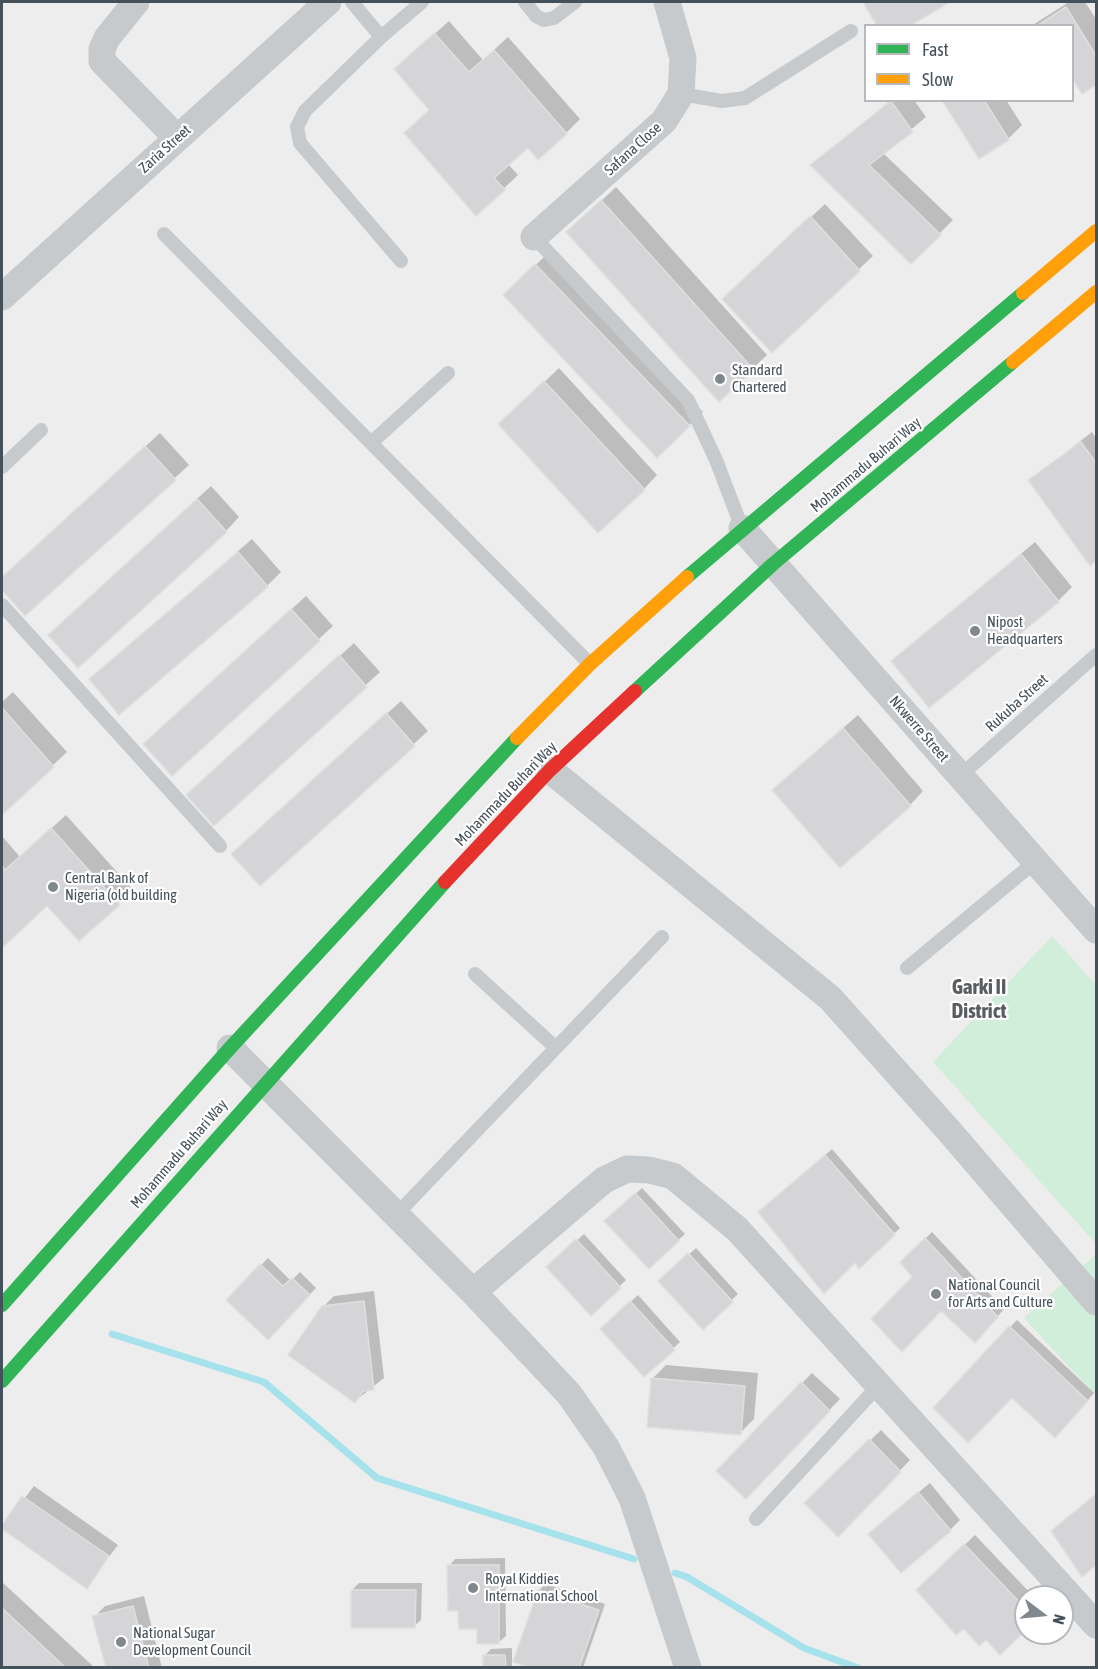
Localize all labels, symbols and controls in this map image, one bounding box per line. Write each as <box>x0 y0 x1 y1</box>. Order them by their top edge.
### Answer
legend <box>864 24 1074 102</box>
text: Fast <box>922 39 949 60</box>
text: Slow <box>922 69 953 90</box>
street label: Safana Close <box>601 119 665 179</box>
street label: Zaria Street <box>135 121 195 177</box>
place label: Standard Chartered <box>732 361 787 396</box>
marker: Standard Chartered <box>713 372 727 386</box>
street label: Mohammadu Buhari Way <box>807 414 925 516</box>
place label: Nipost Headquarters <box>987 613 1063 648</box>
marker: Nipost Headquarters <box>968 624 982 638</box>
street label: Rukuba Street <box>982 670 1052 736</box>
street label: Nkwerre Street <box>885 692 953 766</box>
street label: Mohammadu Buhari Way <box>451 738 561 850</box>
place label: Central Bank of Nigeria (old building <box>65 869 177 904</box>
marker: Central Bank of Nigeria (old building <box>46 880 60 894</box>
district label: Garki II District <box>952 974 1006 1024</box>
street label: Mohammadu Buhari Way <box>127 1096 231 1212</box>
place label: National Council for Arts and Culture <box>948 1276 1053 1311</box>
marker: National Council for Arts and Culture <box>929 1287 943 1301</box>
place label: Royal Kiddies International School <box>485 1570 598 1605</box>
marker: Royal Kiddies International School <box>466 1581 480 1595</box>
north arrow <box>1014 1585 1074 1645</box>
text: N <box>1049 1612 1069 1626</box>
place label: National Sugar Development Council <box>133 1624 251 1659</box>
marker: National Sugar Development Council <box>114 1635 128 1649</box>

